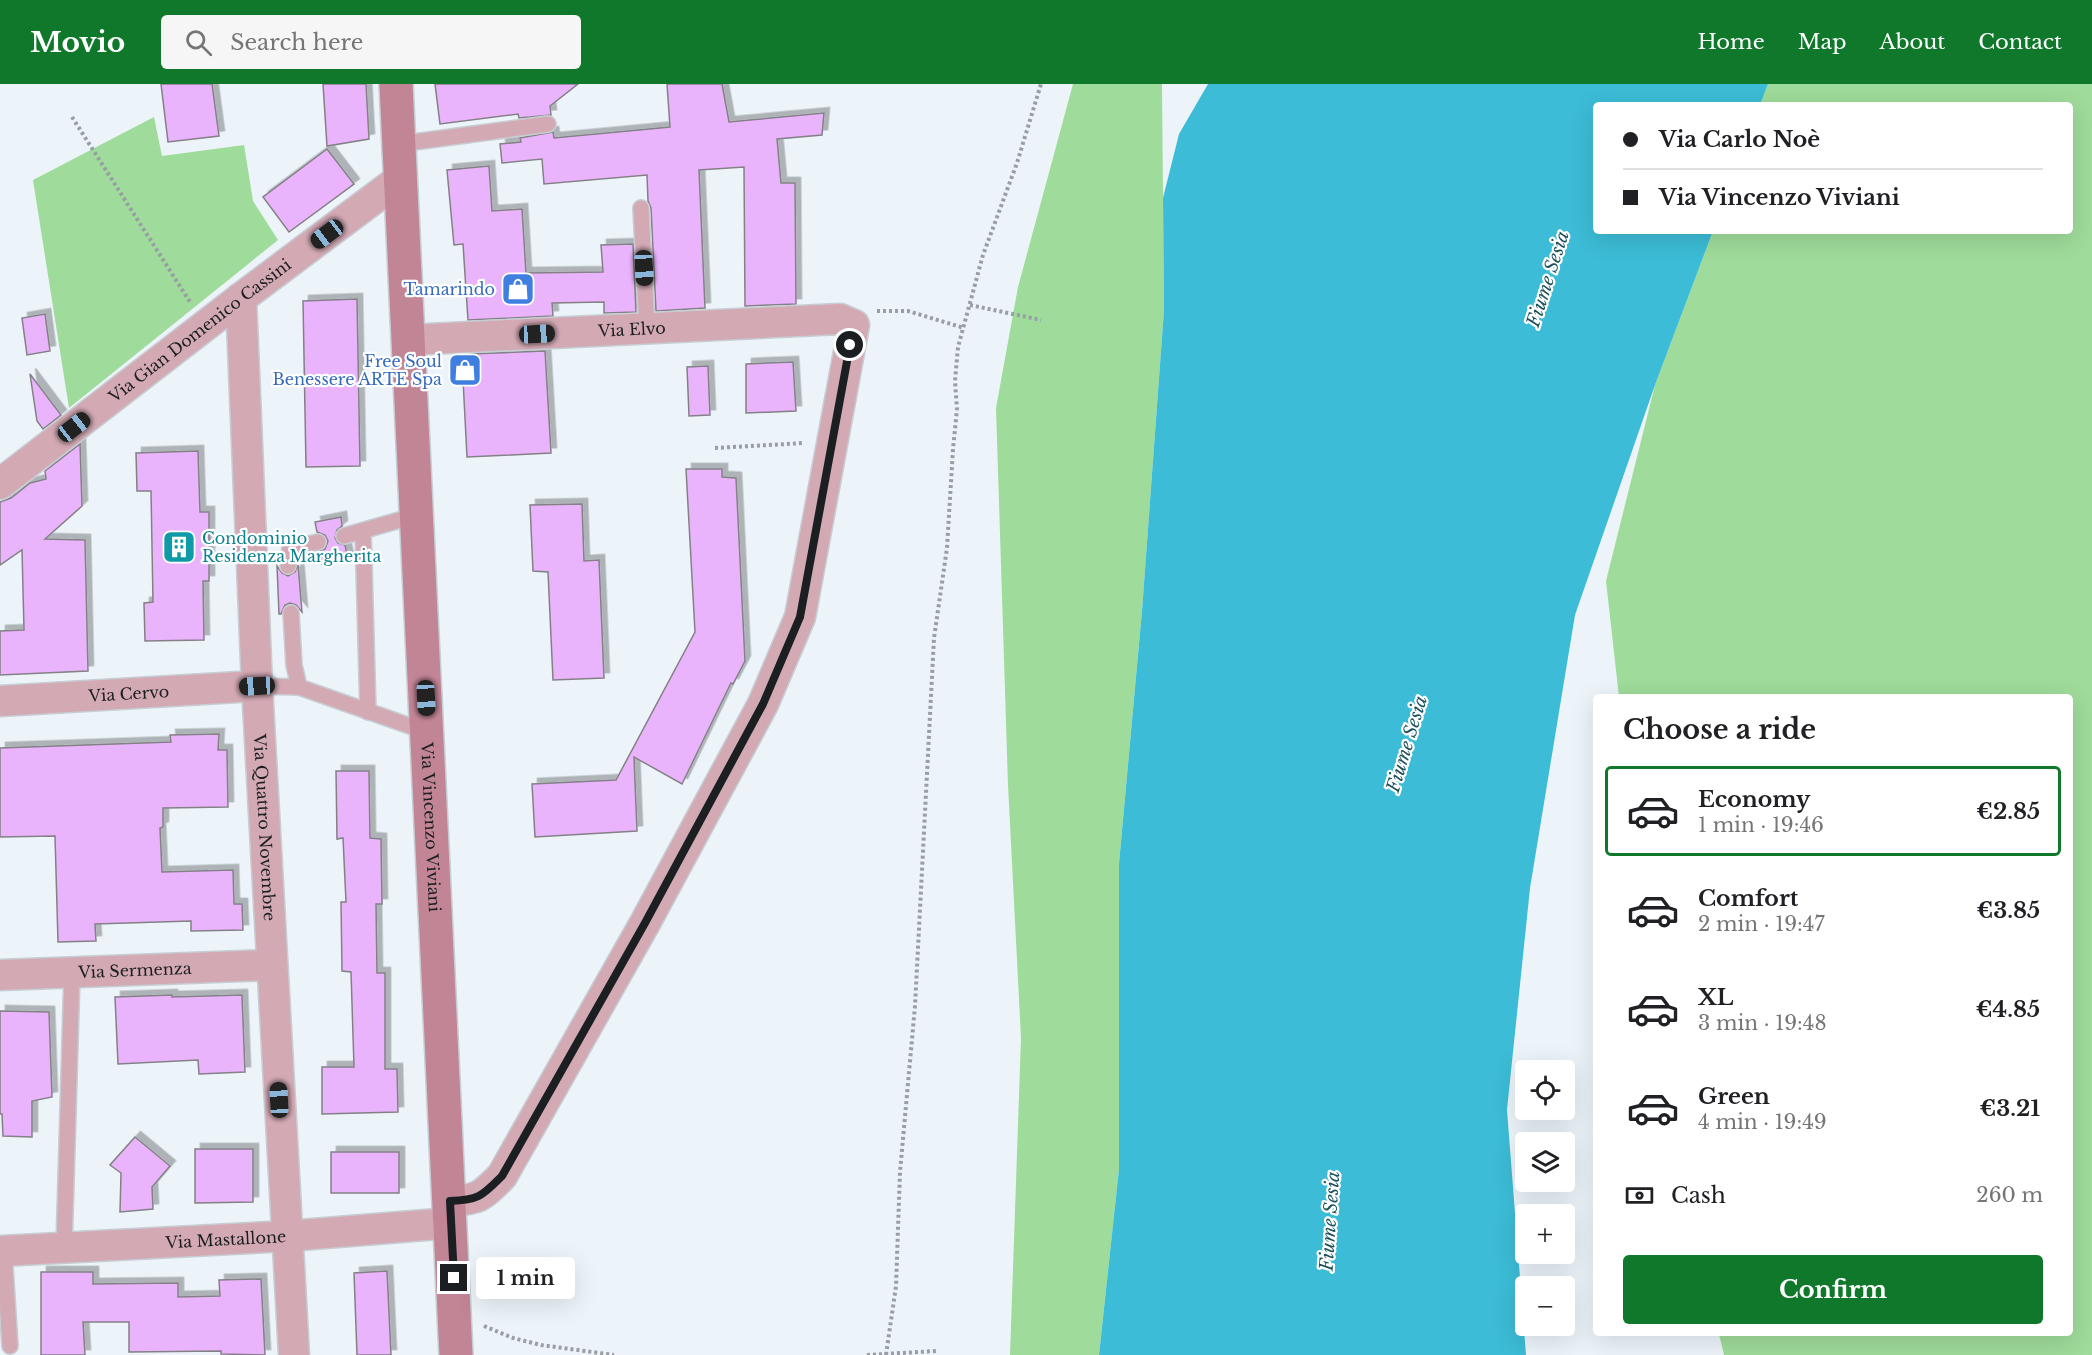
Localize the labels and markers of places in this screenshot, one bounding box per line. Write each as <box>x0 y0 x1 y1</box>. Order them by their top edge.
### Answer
shop icon: Tamarindo <box>500 271 536 307</box>
place label: Tamarindo <box>404 279 495 299</box>
place label: Free Soul Benessere ARTE Spa <box>272 351 442 389</box>
shop icon: Free Soul Benessere ARTE Spa <box>447 352 483 388</box>
place label: Condominio Residenza Margherita <box>202 528 381 566</box>
building icon: Condominio Residenza Margherita <box>161 529 197 565</box>

